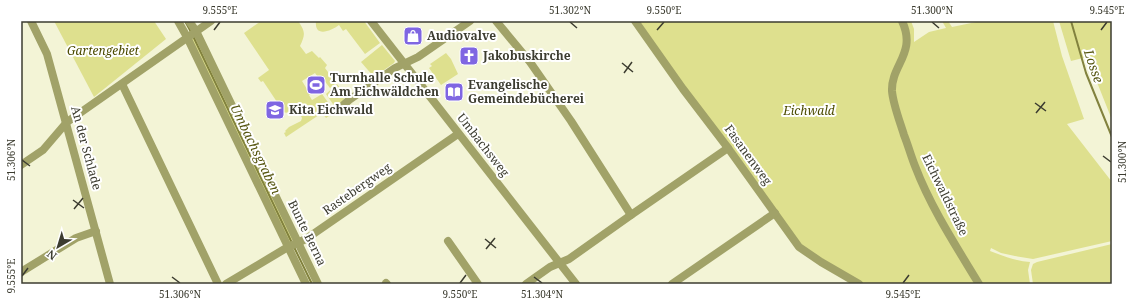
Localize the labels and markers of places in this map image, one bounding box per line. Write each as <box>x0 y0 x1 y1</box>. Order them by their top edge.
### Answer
shop icon: Audiovalve <box>402 25 424 47</box>
place label: Audiovalve <box>427 27 496 44</box>
church icon: Jakobuskirche <box>458 45 480 67</box>
place label: Jakobuskirche <box>482 47 571 64</box>
place label: Turnhalle Schule Am Eichwäldchen <box>330 69 439 100</box>
sports icon: Turnhalle Schule Am Eichwäldchen <box>305 74 327 96</box>
place label: Evangelische Gemeindebücherei <box>468 76 585 107</box>
library icon: Evangelische Gemeindebücherei <box>443 81 465 103</box>
school or university icon: Kita Eichwald <box>264 99 286 121</box>
place label: Kita Eichwald <box>289 101 373 118</box>

